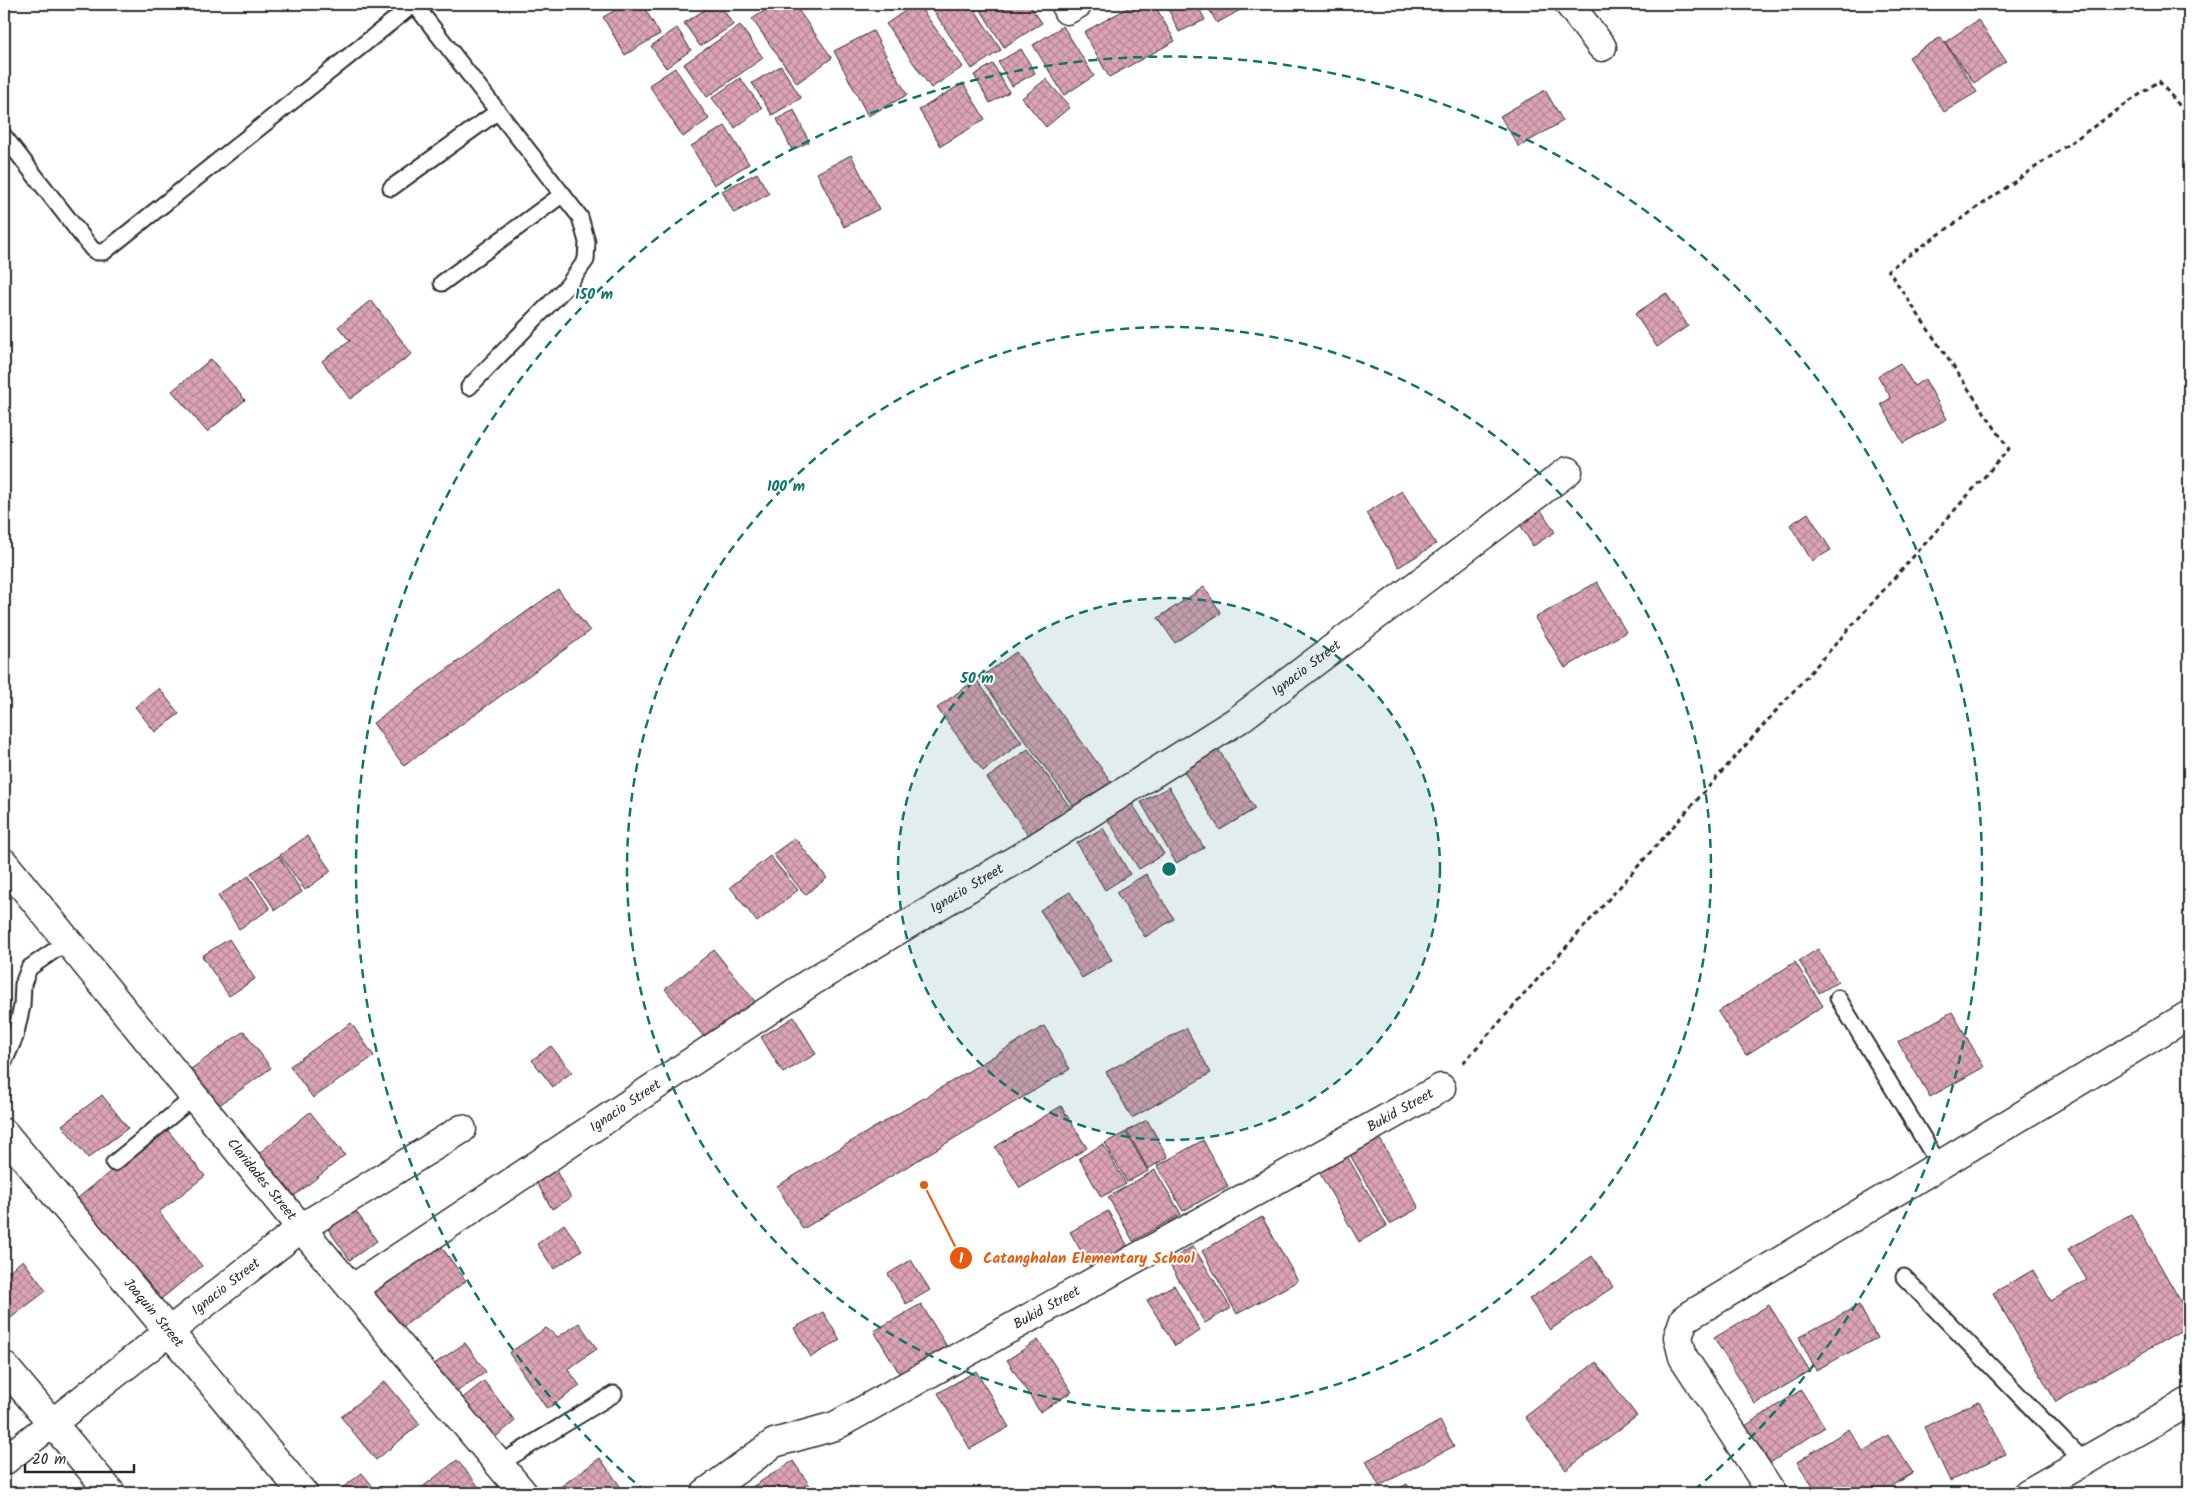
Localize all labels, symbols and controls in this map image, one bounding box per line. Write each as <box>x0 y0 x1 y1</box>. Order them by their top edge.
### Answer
text: 150 m <box>575 283 613 307</box>
text: 100 m <box>767 475 805 499</box>
street label: Ignacio Street <box>1267 634 1346 702</box>
text: 50 m <box>959 667 994 691</box>
street label: Ignacio Street <box>926 858 1008 919</box>
centre of rings <box>1160 860 1178 878</box>
street label: Ignacio Street <box>585 1074 666 1138</box>
street label: Bukid Street <box>1363 1083 1439 1138</box>
street label: Claridades Street <box>221 1134 302 1226</box>
callout: Catanghalan Elementary School <box>949 1243 1205 1273</box>
text: 1 <box>959 1247 964 1271</box>
text: Catanghalan Elementary School <box>983 1247 1195 1271</box>
street label: Ignacio Street <box>187 1253 265 1321</box>
street label: Joaquin Street <box>118 1273 189 1353</box>
street label: Bukid Street <box>1009 1280 1085 1335</box>
scale bar <box>25 1442 134 1474</box>
text: 20 m <box>32 1448 66 1472</box>

